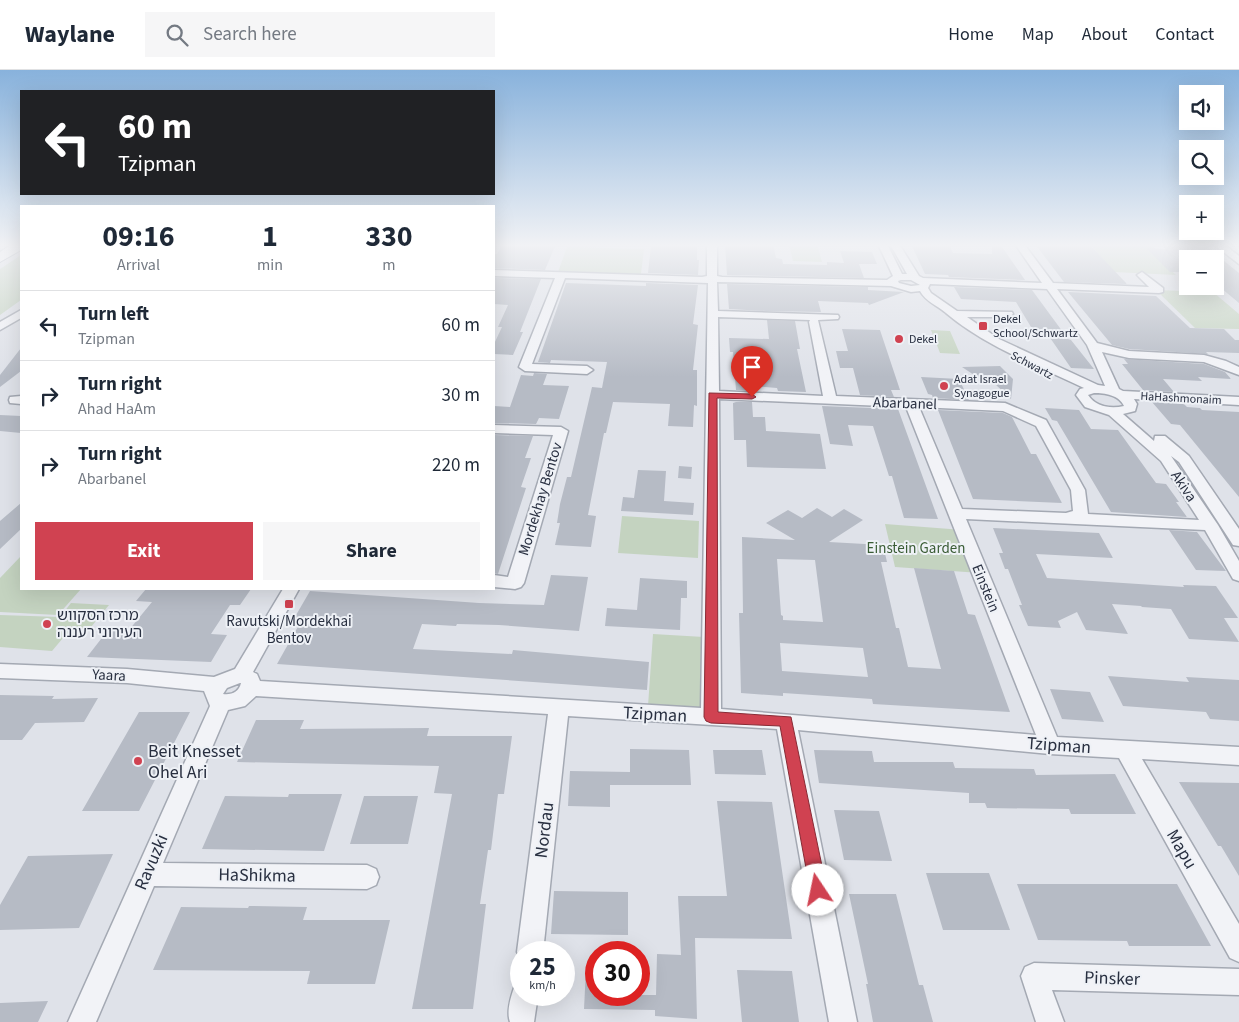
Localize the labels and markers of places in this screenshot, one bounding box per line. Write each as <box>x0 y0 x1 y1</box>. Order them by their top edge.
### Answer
place label: Dekel School/Schwartz <box>993 311 1078 342</box>
marker: Dekel School/Schwartz <box>977 320 989 332</box>
place label: Dekel <box>909 331 937 348</box>
marker: Dekel <box>893 333 905 345</box>
pin <box>731 346 773 397</box>
place label: Adat Israel Synagogue <box>954 371 1010 402</box>
marker: Adat Israel Synagogue <box>938 380 950 392</box>
marker: Ravutski/Mordekhai Bentov <box>283 598 295 610</box>
place label: מרכז הסקווש העירוני רעננה <box>57 605 142 643</box>
place label: Ravutski/Mordekhai Bentov <box>226 611 352 649</box>
marker: מרכז הסקווש העירוני רעננה <box>41 618 53 630</box>
place label: Beit Knesset Ohel Ari <box>148 739 241 785</box>
marker: Beit Knesset Ohel Ari <box>132 755 144 767</box>

